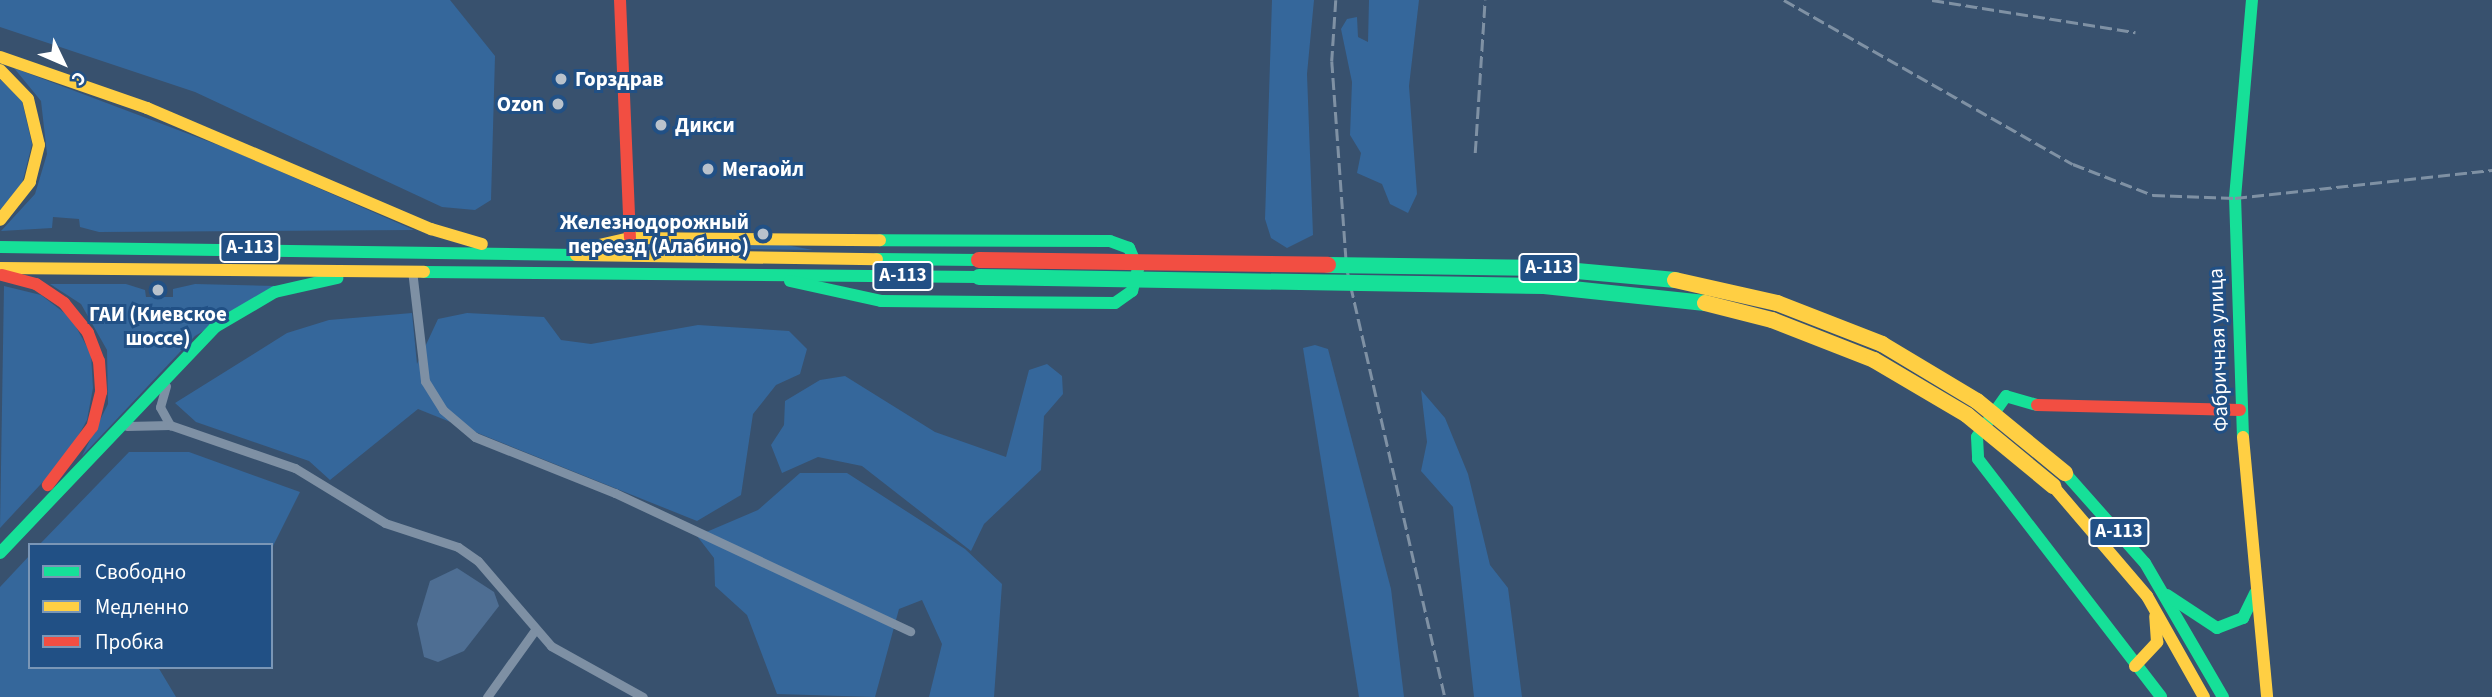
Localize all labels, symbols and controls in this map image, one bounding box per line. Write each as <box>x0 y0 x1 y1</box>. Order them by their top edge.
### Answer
north arrow <box>28 28 98 98</box>
text: С <box>65 65 92 91</box>
place label: Горздрав <box>575 66 664 92</box>
marker: Горздрав <box>553 71 569 87</box>
place label: Ozon <box>497 91 544 117</box>
marker: Ozon <box>550 96 566 112</box>
place label: Дикси <box>675 112 735 138</box>
marker: Дикси <box>653 117 669 133</box>
place label: Мегаойл <box>722 156 804 182</box>
marker: Мегаойл <box>700 161 716 177</box>
place label: Железнодорожный переезд (Алабино) <box>560 209 749 259</box>
marker: Железнодорожный переезд (Алабино) <box>755 226 771 242</box>
road number: А-113 <box>218 232 282 264</box>
road number: А-113 <box>1518 252 1580 284</box>
road number: А-113 <box>872 260 934 292</box>
street label: Фабричная улица <box>2203 268 2233 432</box>
marker: ГАИ (Киевское шоссе) <box>150 282 166 298</box>
place label: ГАИ (Киевское шоссе) <box>89 301 227 351</box>
road number: А-113 <box>2088 516 2150 548</box>
legend <box>28 543 273 669</box>
text: Свободно <box>95 557 186 587</box>
text: Медленно <box>95 592 189 622</box>
text: Пробка <box>95 627 164 657</box>

